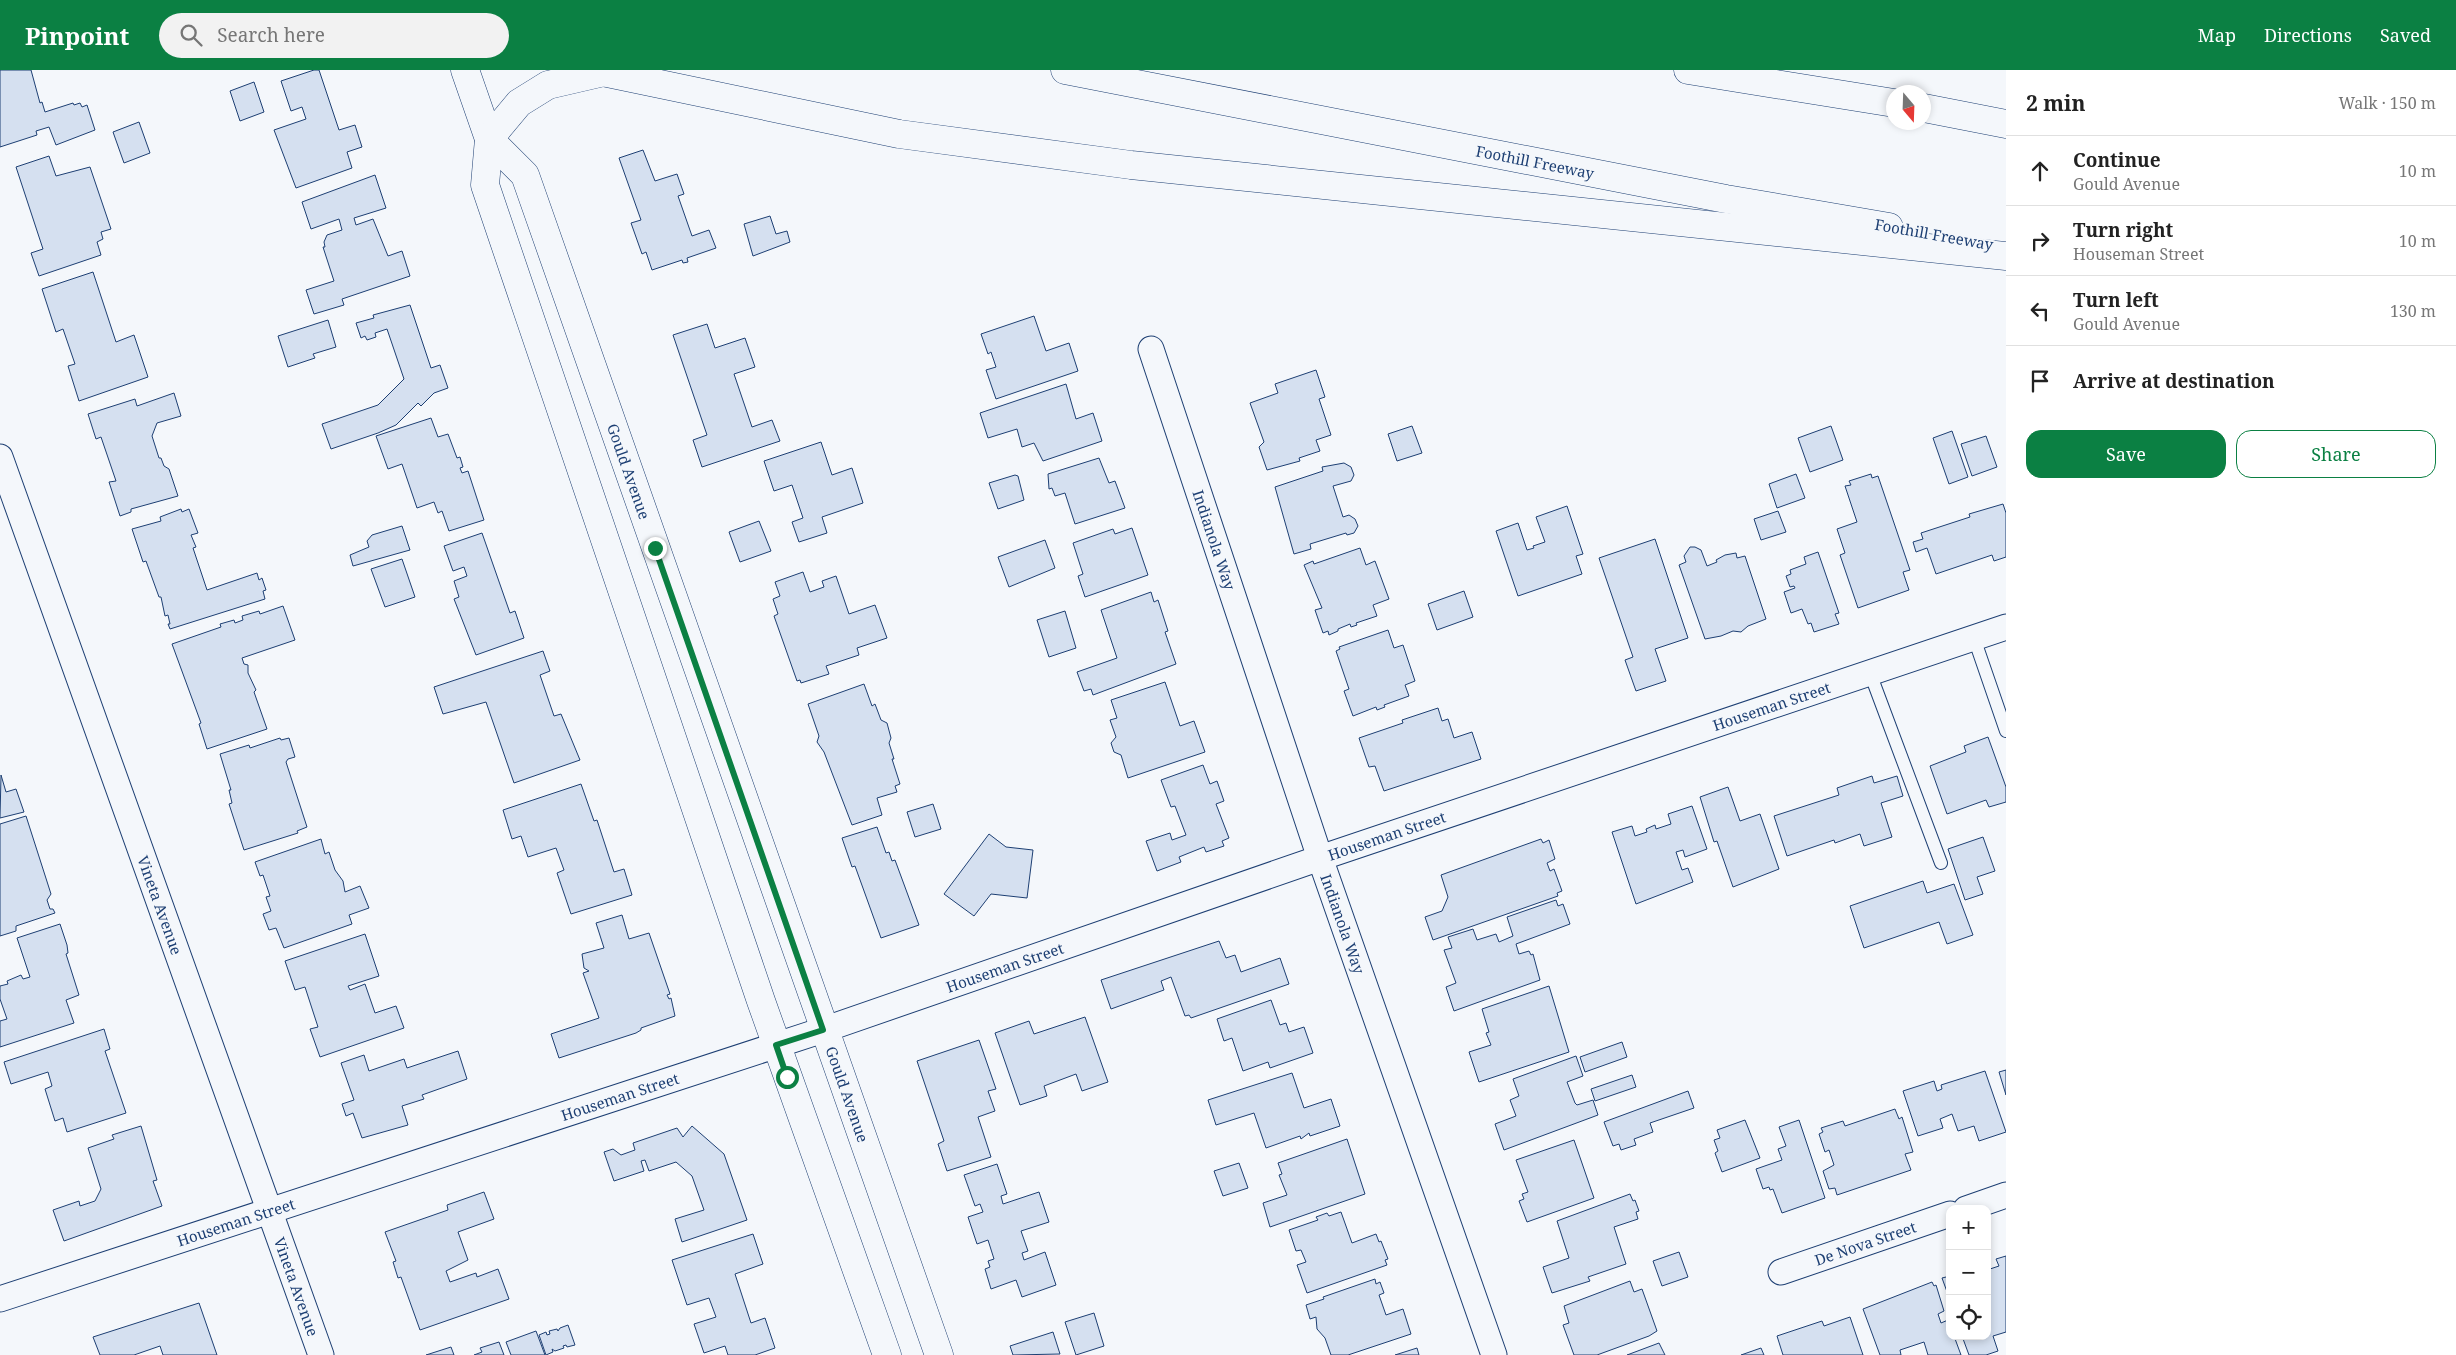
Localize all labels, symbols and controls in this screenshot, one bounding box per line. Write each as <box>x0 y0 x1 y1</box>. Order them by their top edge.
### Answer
search box <box>159 13 509 58</box>
text: Pinpoint <box>25 19 129 52</box>
icon: search <box>177 21 205 49</box>
text: Search here <box>217 22 325 48</box>
text: Map <box>2198 23 2236 47</box>
text: Directions <box>2264 23 2352 47</box>
text: Saved <box>2380 23 2431 47</box>
north arrow <box>1886 85 1931 130</box>
text: 2 min <box>2026 89 2085 117</box>
text: Walk · 150 m <box>2339 92 2436 114</box>
street label: Foothill Freeway <box>1474 140 1596 183</box>
text: Continue <box>2073 147 2161 173</box>
icon: ahead <box>2026 157 2054 185</box>
text: 10 m <box>2399 160 2436 182</box>
text: Gould Avenue <box>2073 173 2180 195</box>
street label: Foothill Freeway <box>1873 214 1995 254</box>
text: Turn right <box>2073 217 2173 243</box>
icon: right <box>2026 227 2054 255</box>
text: 10 m <box>2399 230 2436 252</box>
text: Houseman Street <box>2073 243 2204 265</box>
text: Turn left <box>2073 287 2159 313</box>
icon: left <box>2026 297 2054 325</box>
text: 130 m <box>2390 300 2436 322</box>
text: Gould Avenue <box>2073 313 2180 335</box>
icon: arrive <box>2026 367 2054 395</box>
text: Arrive at destination <box>2073 368 2275 394</box>
street label: Gould Avenue <box>603 421 655 522</box>
button: Save <box>2026 430 2226 478</box>
button: Share <box>2236 430 2436 478</box>
street label: Indianola Way <box>1188 487 1240 593</box>
route end <box>644 537 667 560</box>
street label: Houseman Street <box>1710 677 1833 735</box>
street label: Houseman Street <box>1325 806 1448 865</box>
street label: Vineta Avenue <box>133 853 187 958</box>
street label: Indianola Way <box>1316 871 1370 977</box>
street label: Houseman Street <box>943 938 1066 997</box>
street label: Gould Avenue <box>821 1044 874 1145</box>
route start <box>776 1066 799 1089</box>
street label: Houseman Street <box>558 1068 681 1125</box>
street label: Houseman Street <box>174 1193 297 1251</box>
map controls <box>1946 1205 1991 1340</box>
button: + <box>1946 1205 1991 1250</box>
street label: De Nova Street <box>1812 1216 1918 1270</box>
street label: Vineta Avenue <box>270 1234 323 1339</box>
button: − <box>1946 1250 1991 1295</box>
button: locate <box>1946 1295 1991 1340</box>

